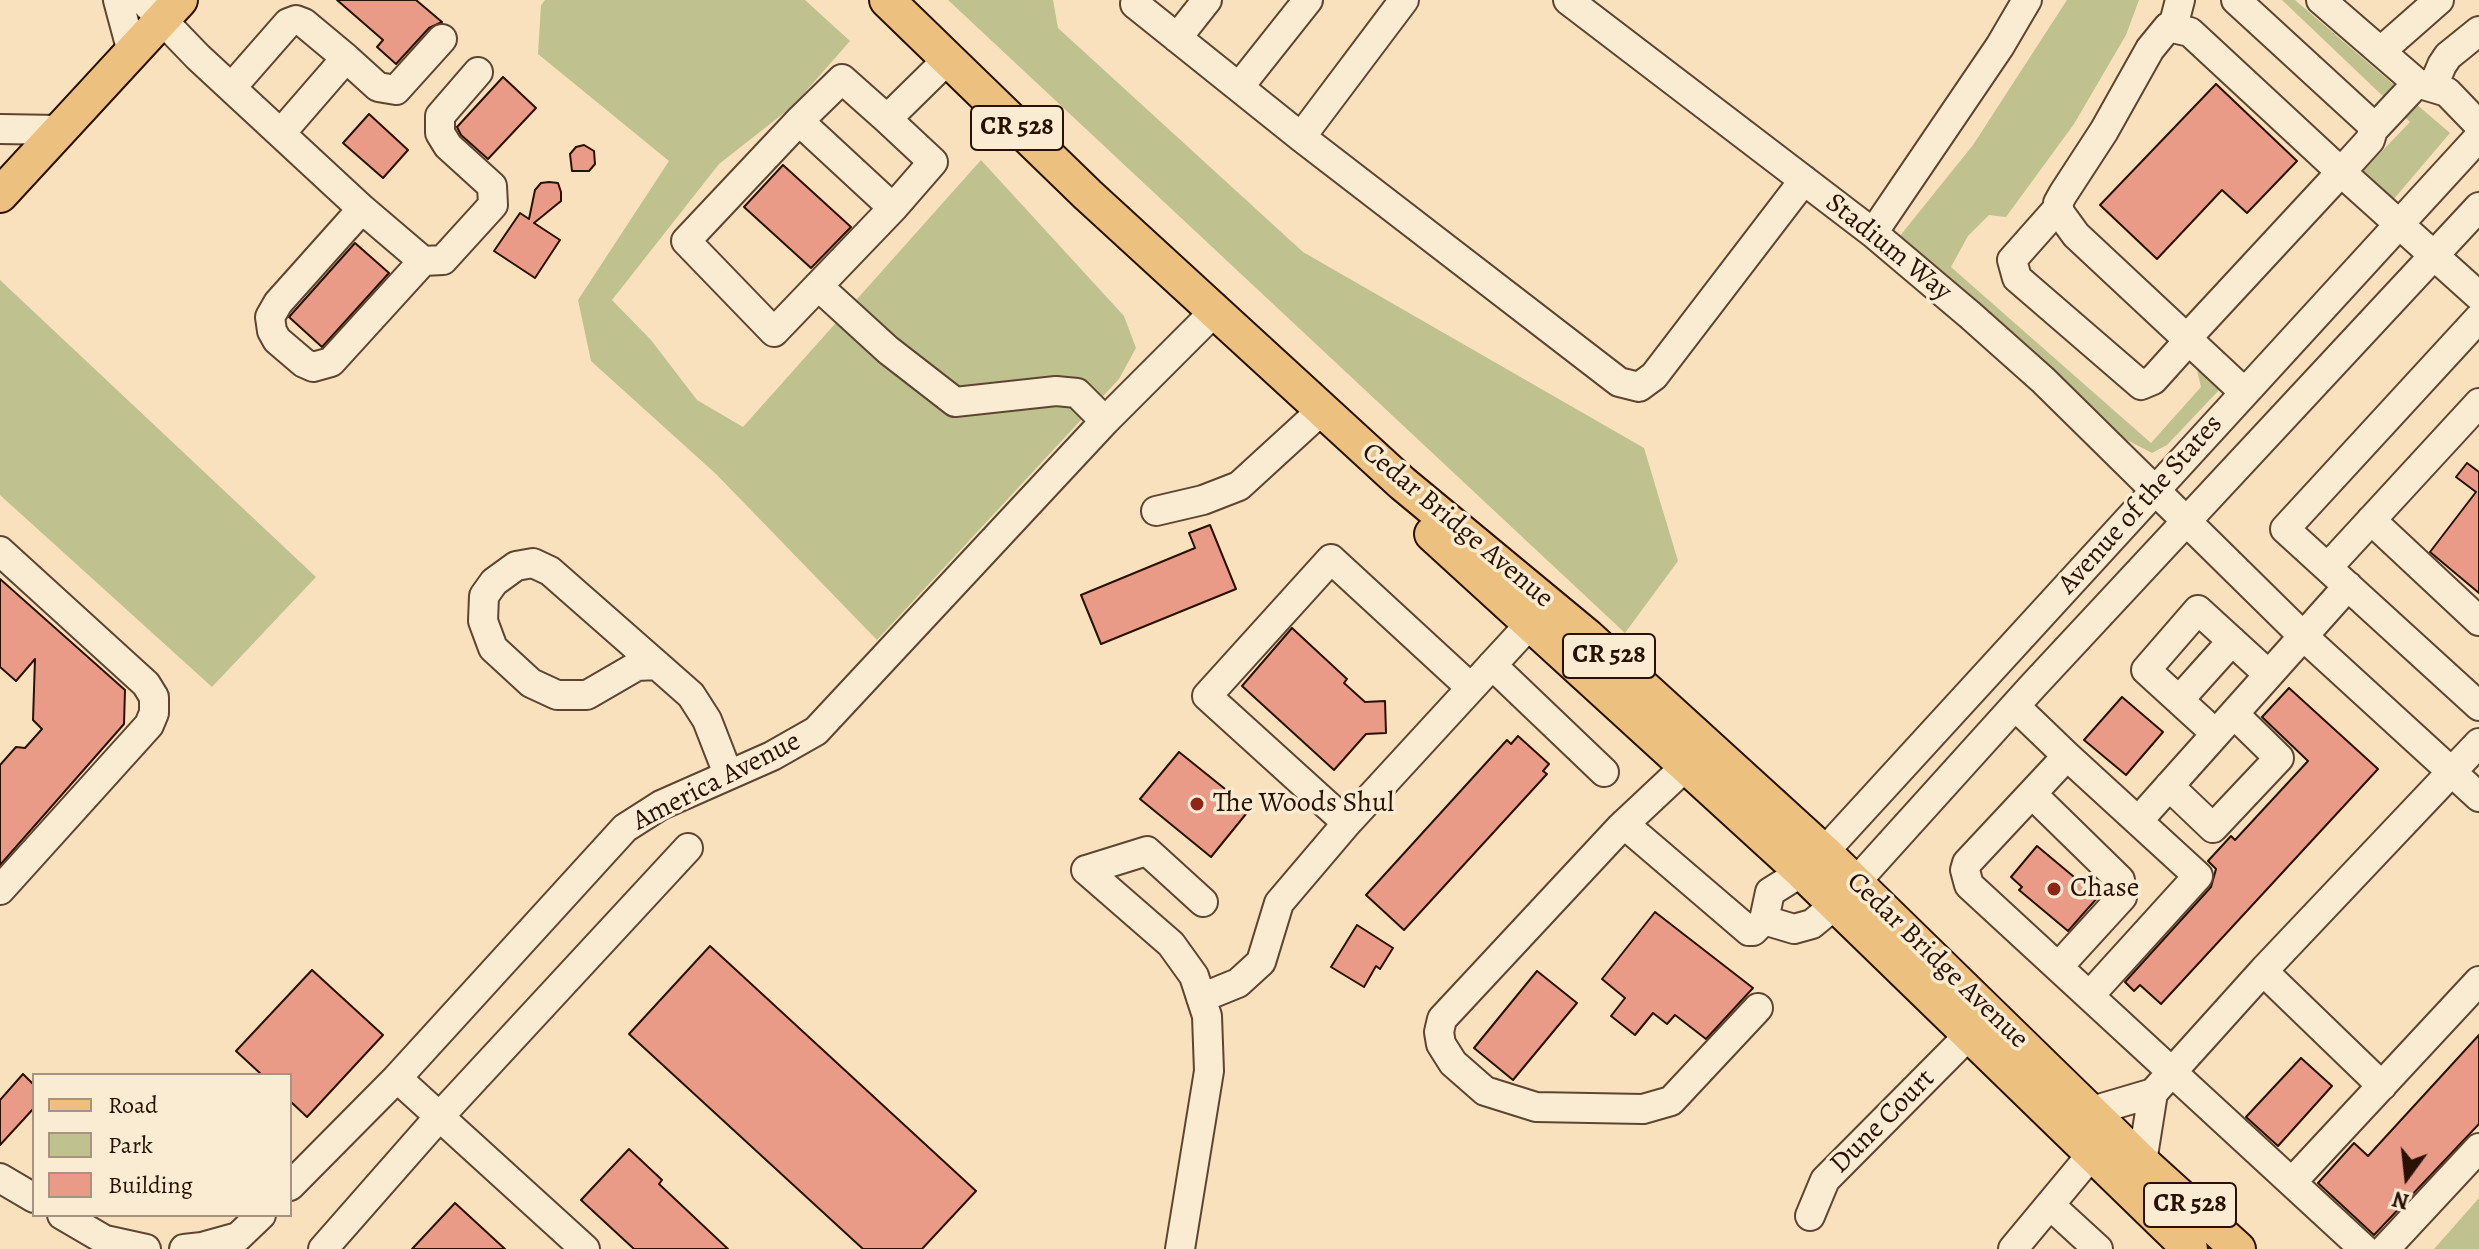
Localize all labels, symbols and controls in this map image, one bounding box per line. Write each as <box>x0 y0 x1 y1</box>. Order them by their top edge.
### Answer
road number: CR 528 <box>971 106 1063 150</box>
street label: Stadium Way <box>1818 187 1958 309</box>
street label: Avenue of the States <box>2052 408 2230 602</box>
street label: Cedar Bridge Avenue <box>1354 436 1560 616</box>
road number: CR 528 <box>1563 634 1655 678</box>
street label: America Avenue <box>627 725 807 839</box>
place label: The Woods Shul <box>1213 787 1394 821</box>
marker: The Woods Shul <box>1188 795 1206 813</box>
street label: Cedar Bridge Avenue <box>1839 866 2035 1056</box>
place label: Chase <box>2070 872 2139 906</box>
marker: Chase <box>2045 880 2063 898</box>
street label: Dune Court <box>1824 1063 1942 1181</box>
legend <box>32 1073 292 1217</box>
text: Road <box>108 1089 158 1121</box>
text: Park <box>108 1129 153 1161</box>
north arrow <box>2367 1137 2447 1217</box>
text: Building <box>108 1169 193 1201</box>
road number: CR 528 <box>2144 1183 2236 1227</box>
text: N <box>2389 1184 2412 1217</box>

